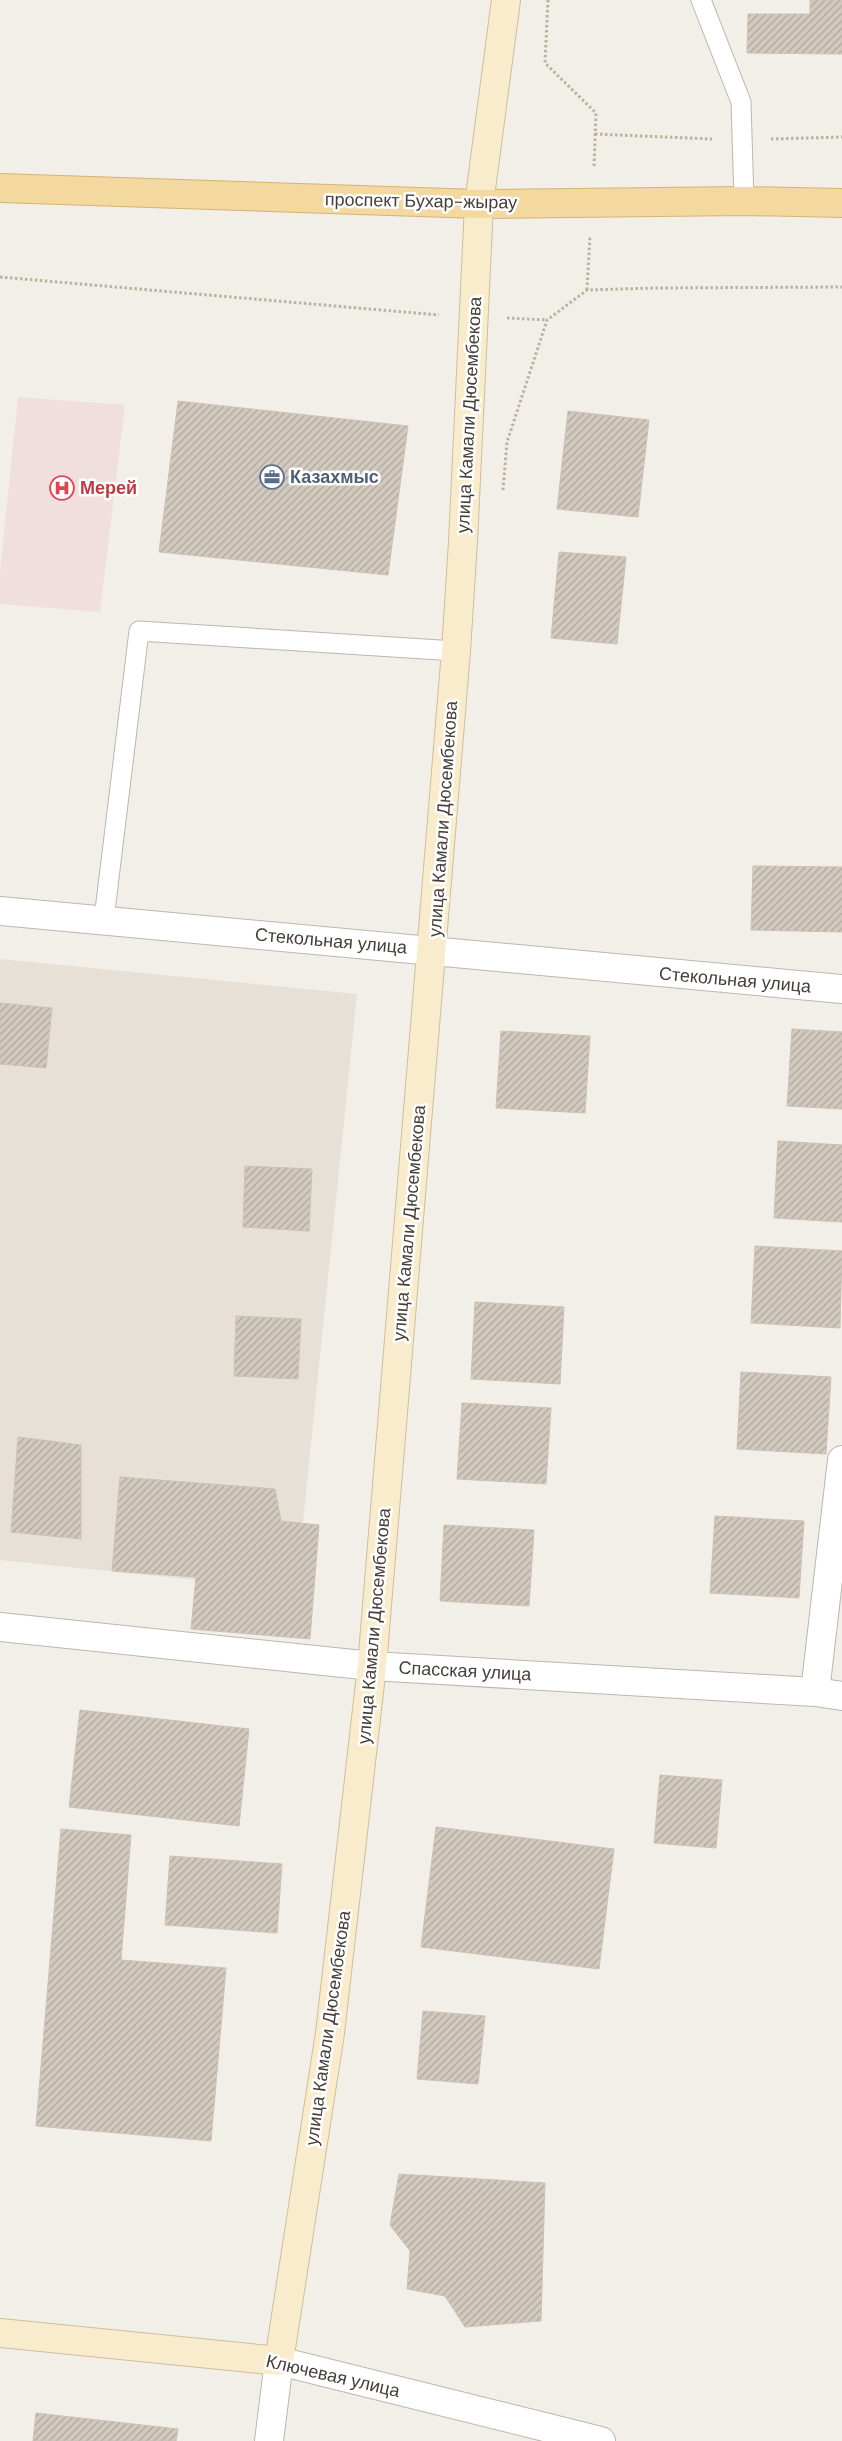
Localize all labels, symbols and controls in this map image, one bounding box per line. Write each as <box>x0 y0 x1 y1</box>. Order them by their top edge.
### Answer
street label: проспект Бухар-жырау <box>325 187 517 215</box>
street label: улица Камали Дюсембекова <box>451 295 487 534</box>
office icon: Казахмыс <box>259 464 285 490</box>
place label: Казахмыс <box>290 465 379 489</box>
hospital icon: Мерей <box>49 475 75 501</box>
place label: Мерей <box>80 476 137 500</box>
street label: улица Камали Дюсембекова <box>423 699 463 938</box>
street label: Стекольная улица <box>254 922 409 960</box>
street label: Стекольная улица <box>658 961 813 999</box>
street label: улица Камали Дюсембекова <box>387 1103 431 1342</box>
street label: улица Камали Дюсембекова <box>352 1506 396 1745</box>
street label: Спасская улица <box>398 1656 533 1687</box>
street label: улица Камали Дюсембекова <box>300 1908 357 2147</box>
street label: Ключевая улица <box>264 2349 403 2403</box>

